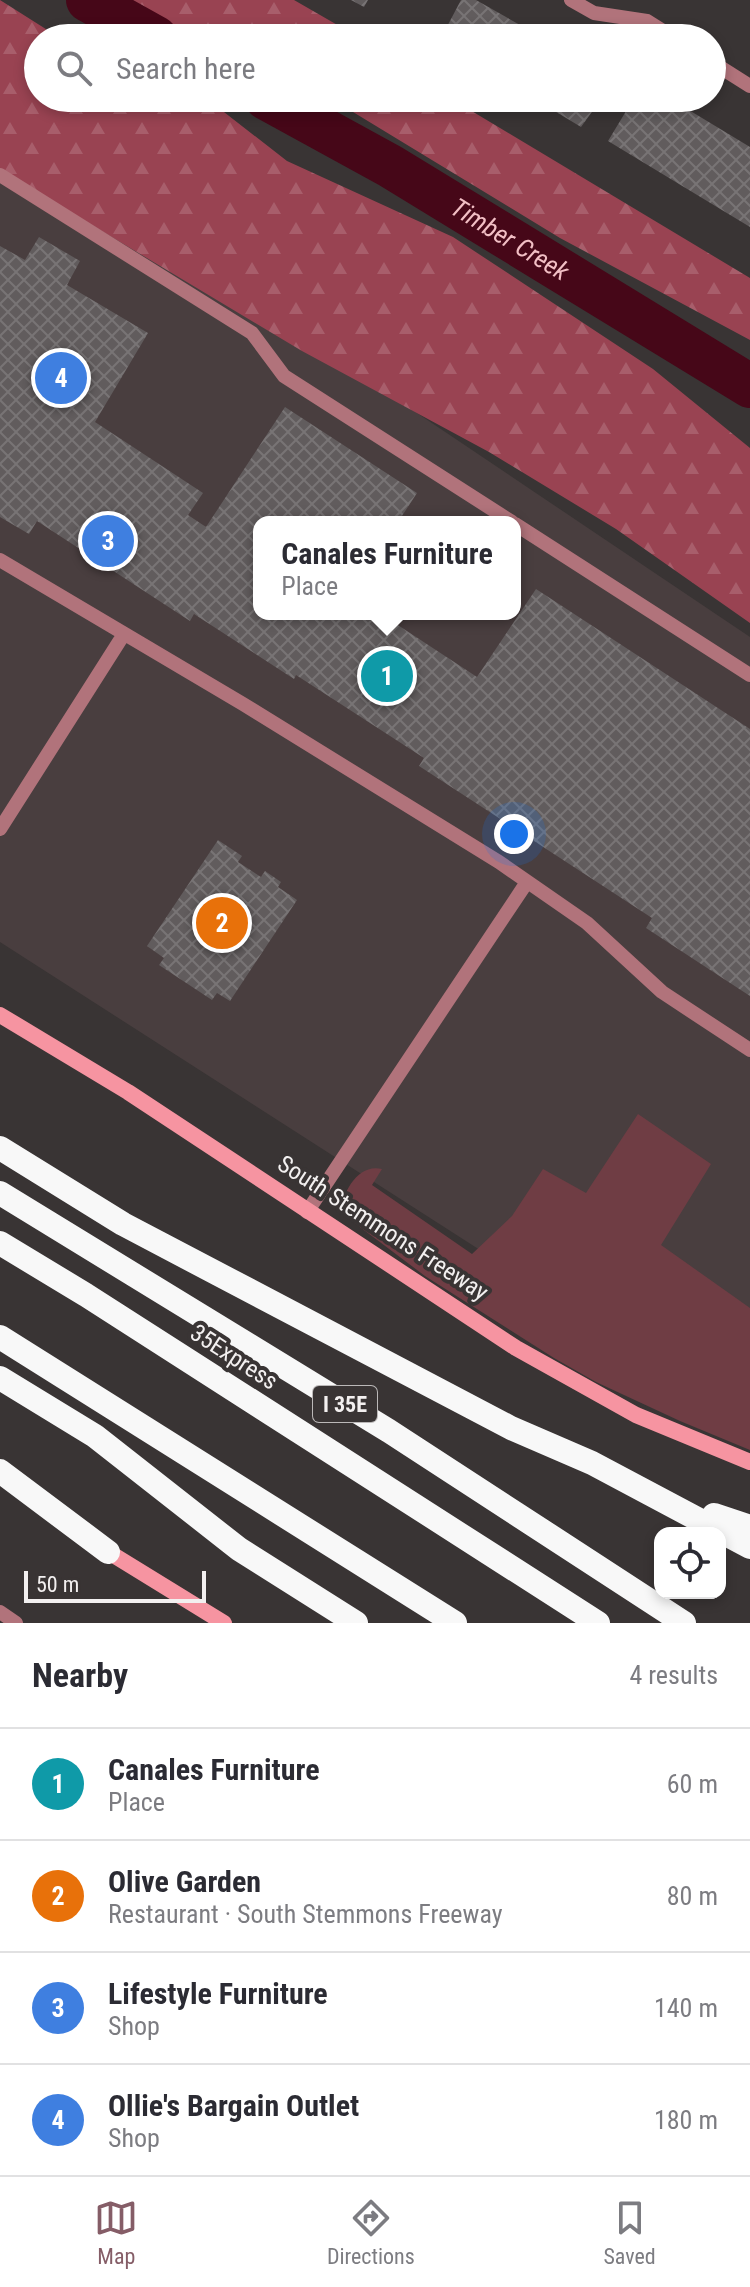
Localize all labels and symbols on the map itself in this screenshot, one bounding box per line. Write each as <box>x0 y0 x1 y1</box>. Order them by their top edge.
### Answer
water label: Timber Creek <box>446 192 575 287</box>
pin: 4 <box>35 348 87 408</box>
pin: 3 <box>82 511 134 571</box>
pin: 1 <box>361 646 413 706</box>
your location <box>494 814 534 854</box>
pin: 2 <box>196 893 248 953</box>
street label: South Stemmons Freeway <box>273 1150 493 1306</box>
street label: 35Express <box>185 1319 283 1395</box>
road number: I 35E <box>313 1386 377 1422</box>
scale bar <box>24 1567 206 1603</box>

